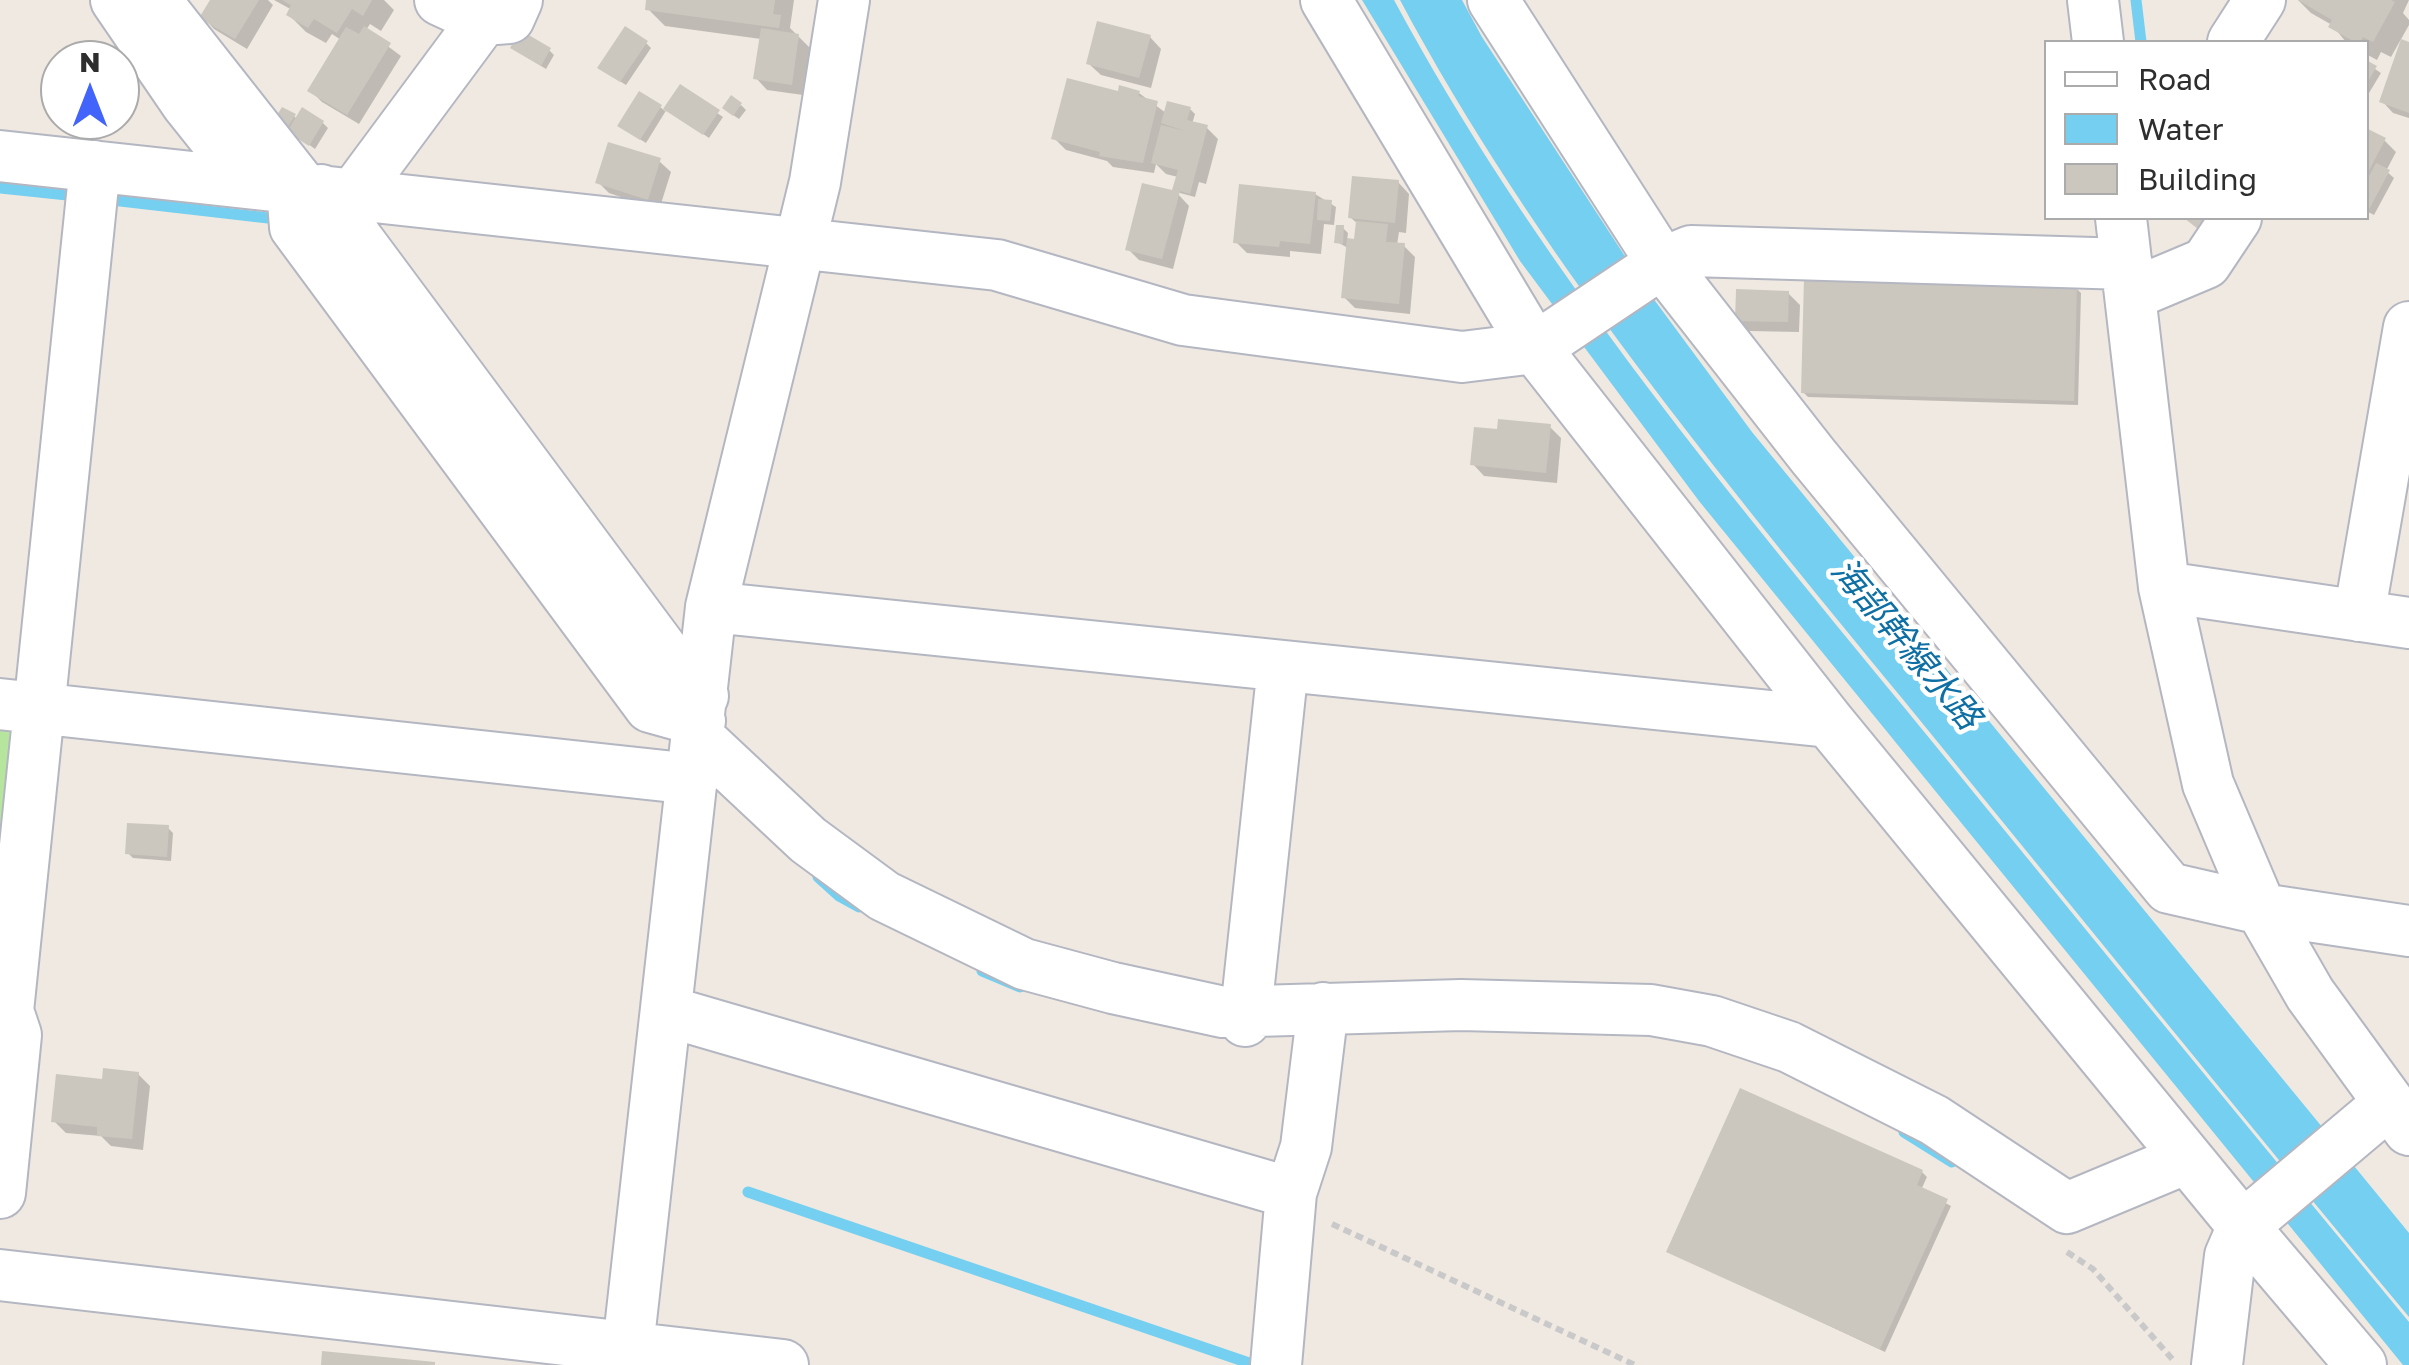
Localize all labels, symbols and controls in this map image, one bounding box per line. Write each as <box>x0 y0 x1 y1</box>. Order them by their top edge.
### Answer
north arrow <box>40 40 140 140</box>
legend <box>2044 40 2369 220</box>
text: N <box>79 45 101 78</box>
text: Road <box>2138 61 2212 97</box>
text: Water <box>2138 111 2223 147</box>
text: Building <box>2138 161 2257 197</box>
water label: 海部幹線水路 <box>1822 550 1990 738</box>

